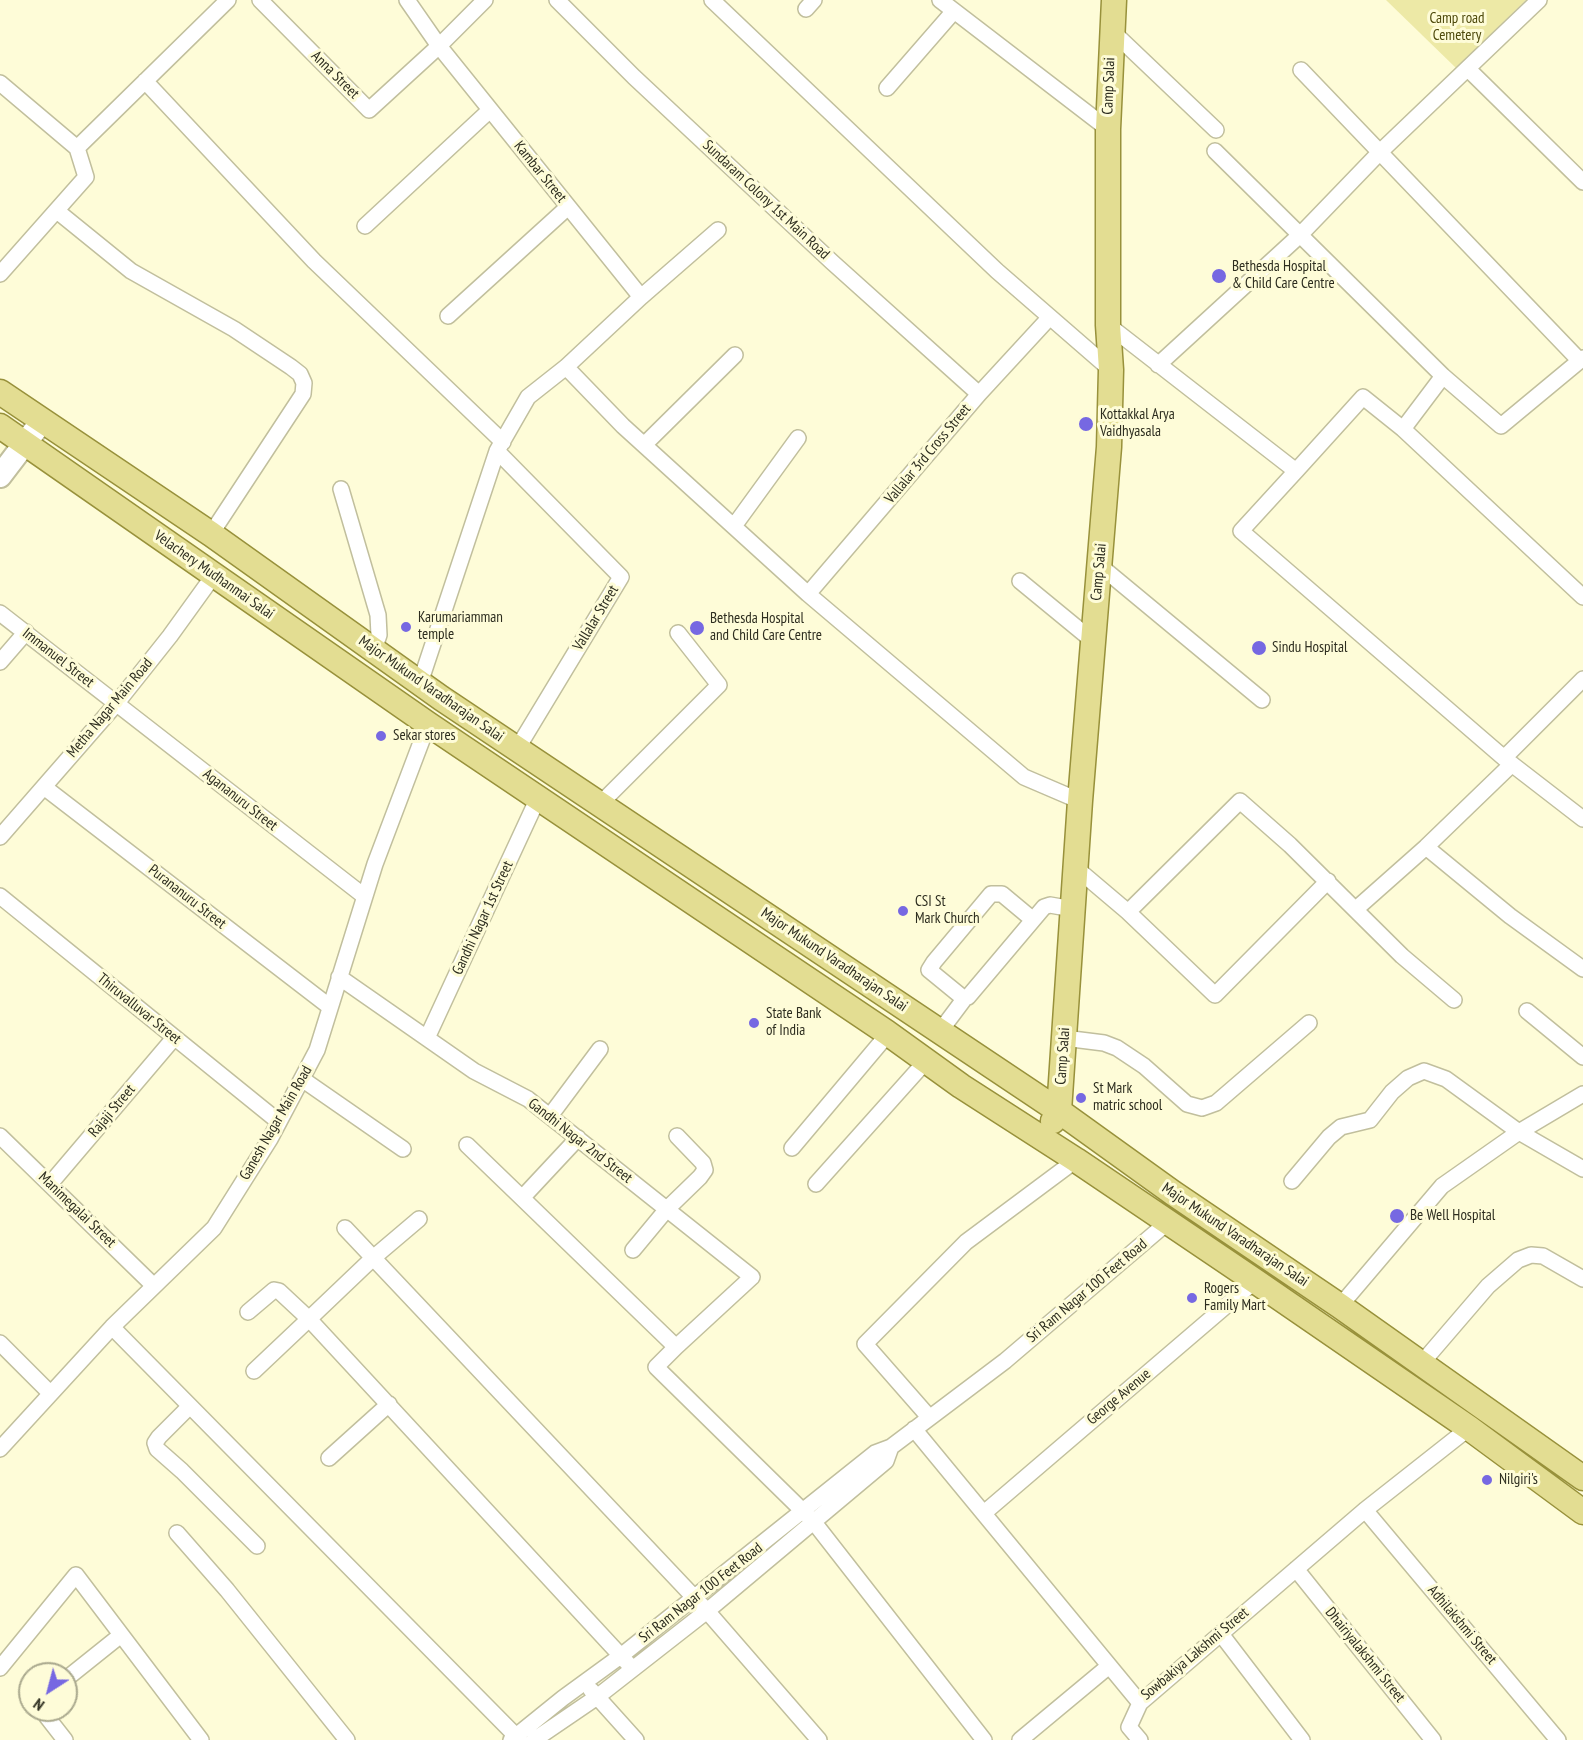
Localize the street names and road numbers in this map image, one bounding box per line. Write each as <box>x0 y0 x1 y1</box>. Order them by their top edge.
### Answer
street label: Anna Street <box>307 47 363 103</box>
street label: Camp Salai <box>1099 57 1119 115</box>
street label: Sundaram Colony 1st Main Road <box>699 137 833 263</box>
street label: Kambar Street <box>510 138 570 206</box>
street label: Vallalar 3rd Cross Street <box>881 401 975 507</box>
street label: Velachery Mudhanmai Salai <box>151 527 277 623</box>
street label: Camp Salai <box>1088 543 1110 601</box>
street label: Vallalar Street <box>569 582 623 654</box>
street label: Immanuel Street <box>19 624 97 692</box>
street label: Major Mukund Varadharajan Salai <box>355 632 507 746</box>
street label: Metha Nagar Main Road <box>63 655 157 761</box>
street label: Agananuru Street <box>199 765 281 835</box>
street label: Gandhi Nagar 1st Street <box>449 858 517 978</box>
street label: Purananuru Street <box>145 861 229 933</box>
street label: Major Mukund Varadharajan Salai <box>757 904 911 1016</box>
street label: Thiruvalluvar Street <box>93 970 185 1048</box>
street label: Camp Salai <box>1052 1027 1074 1085</box>
street label: Ganesh Nagar Main Road <box>236 1063 316 1183</box>
street label: Rajaji Street <box>85 1081 139 1141</box>
street label: Gandhi Nagar 2nd Street <box>524 1095 636 1187</box>
street label: Manimegalai Street <box>35 1169 119 1251</box>
street label: Major Mukund Varadharajan Salai <box>1158 1179 1312 1291</box>
street label: Sri Ram Nagar 100 Feet Road <box>1023 1235 1151 1347</box>
street label: George Avenue <box>1083 1365 1155 1429</box>
street label: Sri Ram Nagar 100 Feet Road <box>636 1539 766 1647</box>
street label: Adhilakshmi Street <box>1424 1582 1500 1668</box>
street label: Sowbakiya Lakshmi Street <box>1138 1604 1252 1704</box>
street label: Dhairiyalakshmi Street <box>1321 1604 1409 1706</box>

